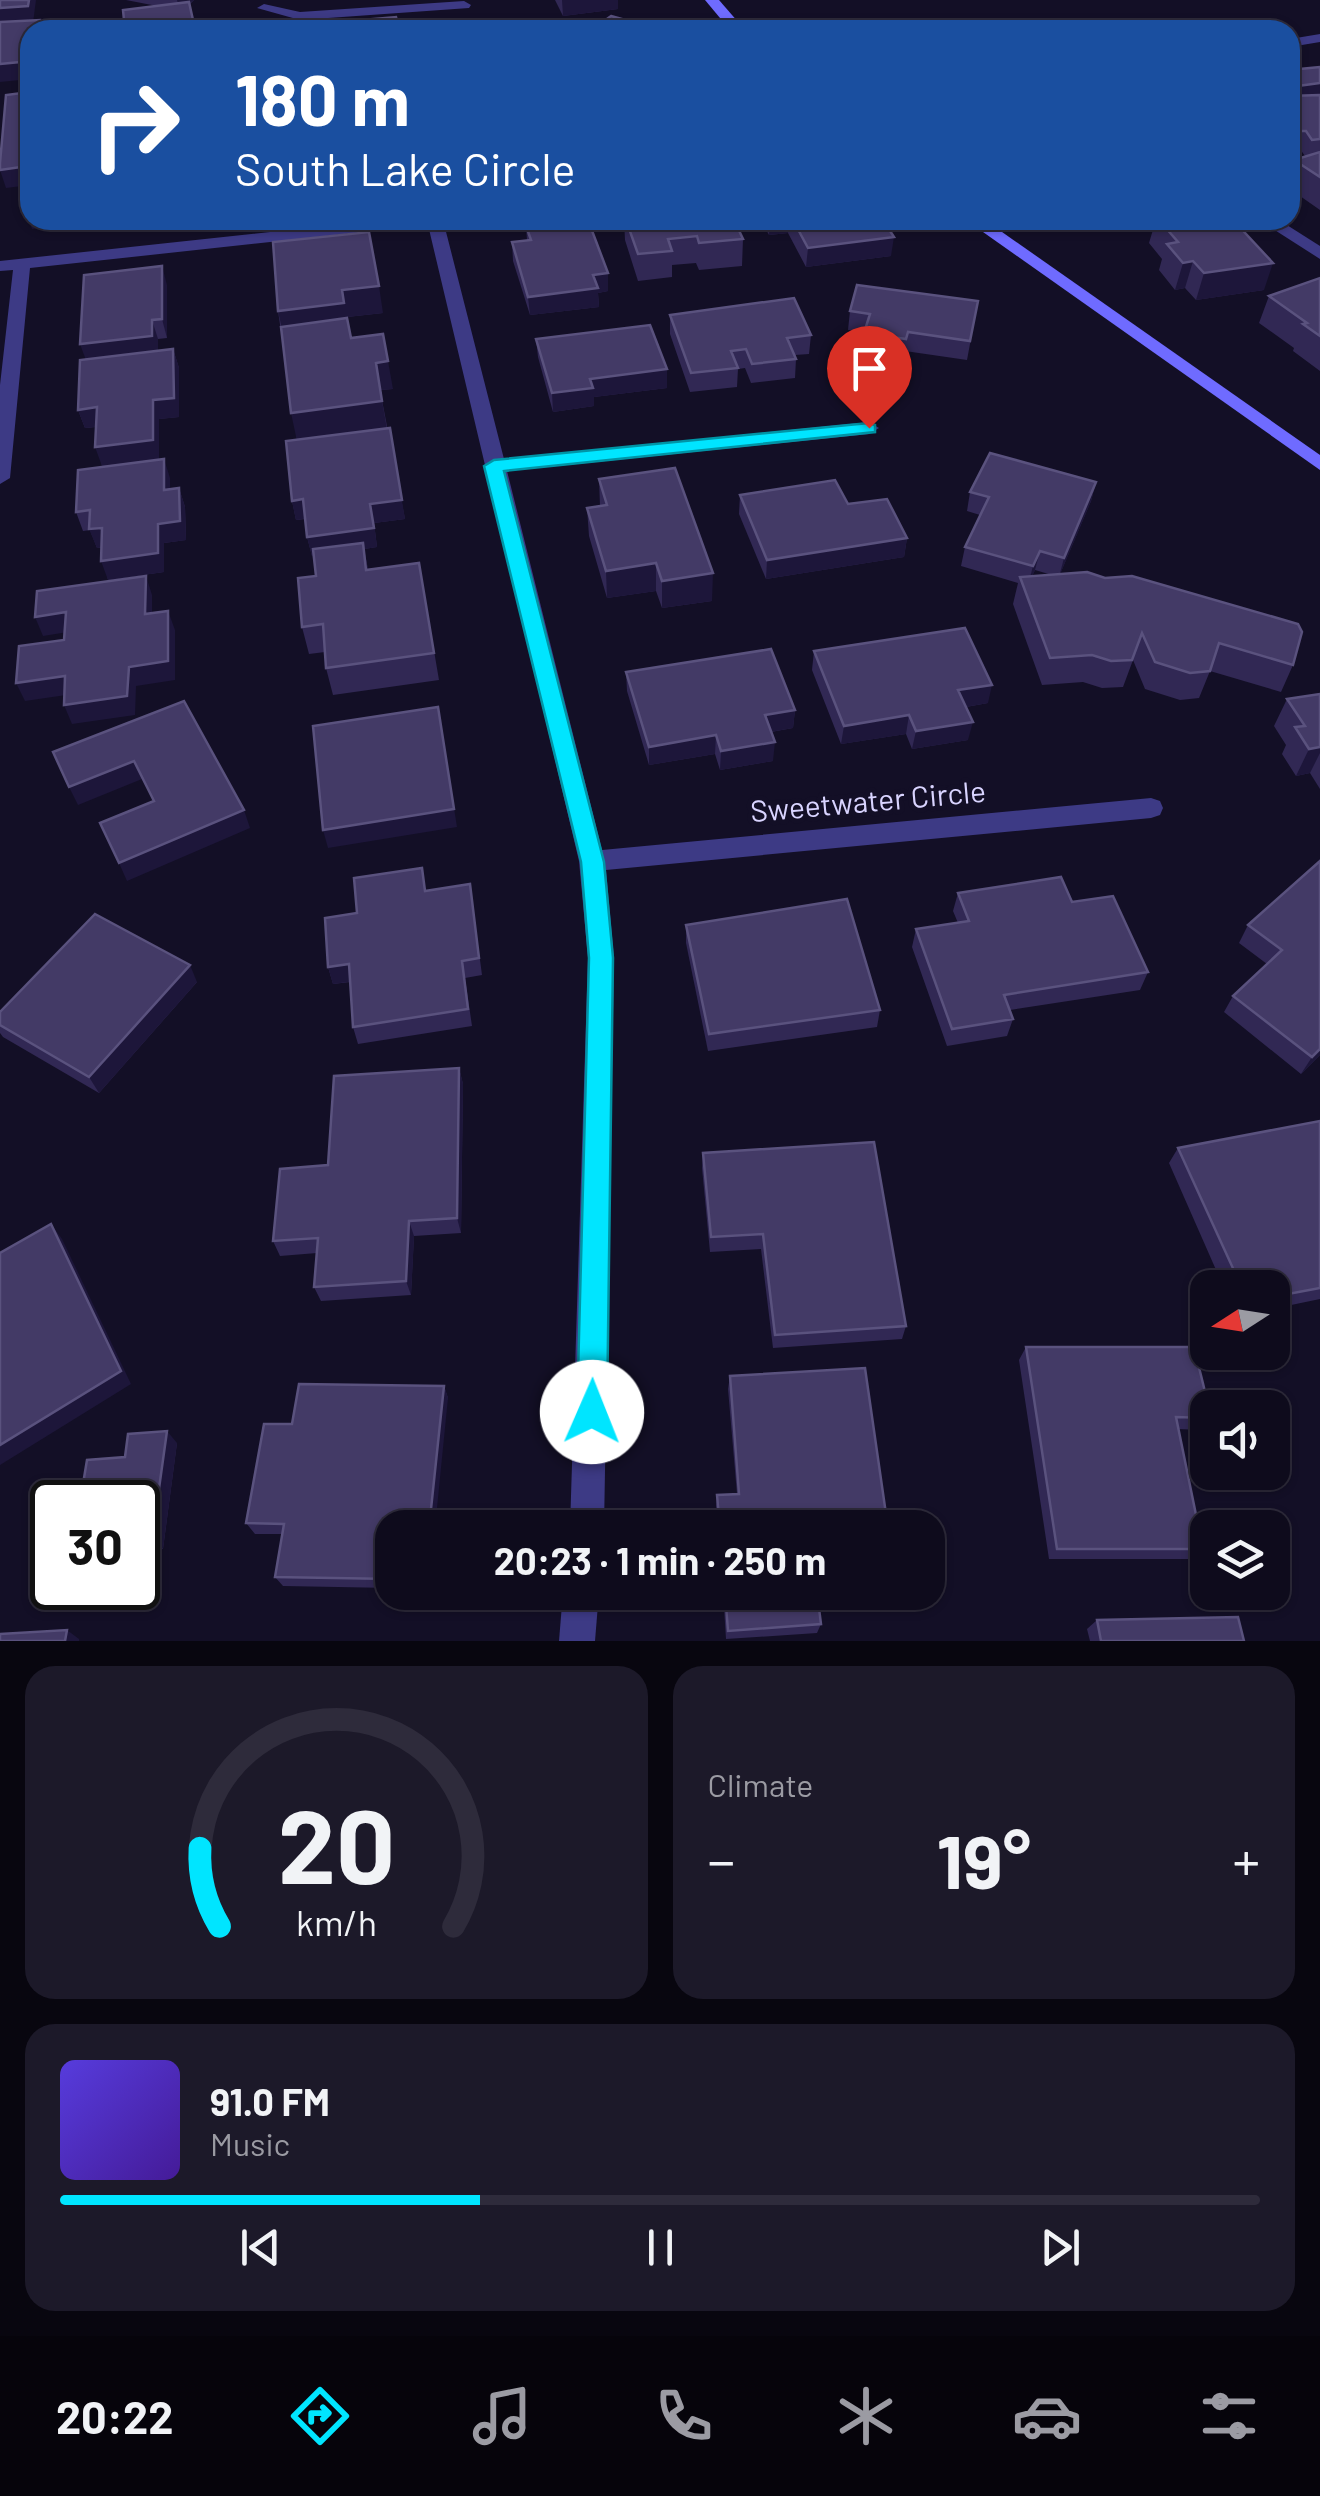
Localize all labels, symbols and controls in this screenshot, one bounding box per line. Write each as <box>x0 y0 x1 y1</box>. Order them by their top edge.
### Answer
text: 180 m <box>235 56 410 140</box>
icon: right <box>70 60 200 190</box>
text: South Lake Circle <box>235 141 575 195</box>
pin <box>827 326 912 429</box>
icon: arrive <box>842 341 897 396</box>
street label: Sweetwater Circle <box>749 772 987 828</box>
north arrow <box>1190 1270 1290 1370</box>
map controls <box>1190 1270 1290 1610</box>
position arrow <box>540 1360 644 1464</box>
button: sound <box>1190 1390 1290 1490</box>
speed limit sign: 30 <box>30 1480 160 1610</box>
button: layers <box>1190 1510 1290 1610</box>
text: 20:23 · 1 min · 250 m <box>494 1537 826 1583</box>
text: Climate <box>708 1765 813 1803</box>
text: 20 <box>277 1780 395 1905</box>
text: 19° <box>936 1814 1031 1904</box>
text: − <box>708 1826 735 1892</box>
text: + <box>1232 1826 1260 1892</box>
text: km/h <box>296 1900 377 1943</box>
text: 91.0 FM <box>210 2078 330 2124</box>
text: Music <box>210 2124 290 2162</box>
icon: previous <box>233 2220 288 2275</box>
icon: pause <box>633 2220 688 2275</box>
icon: next <box>1033 2220 1088 2275</box>
icon: directions <box>285 2381 355 2451</box>
icon: music <box>467 2381 537 2451</box>
icon: phone <box>649 2381 719 2451</box>
icon: climate <box>831 2381 901 2451</box>
icon: car <box>1012 2381 1082 2451</box>
icon: filters <box>1194 2381 1264 2451</box>
text: 20:22 <box>56 2389 174 2443</box>

